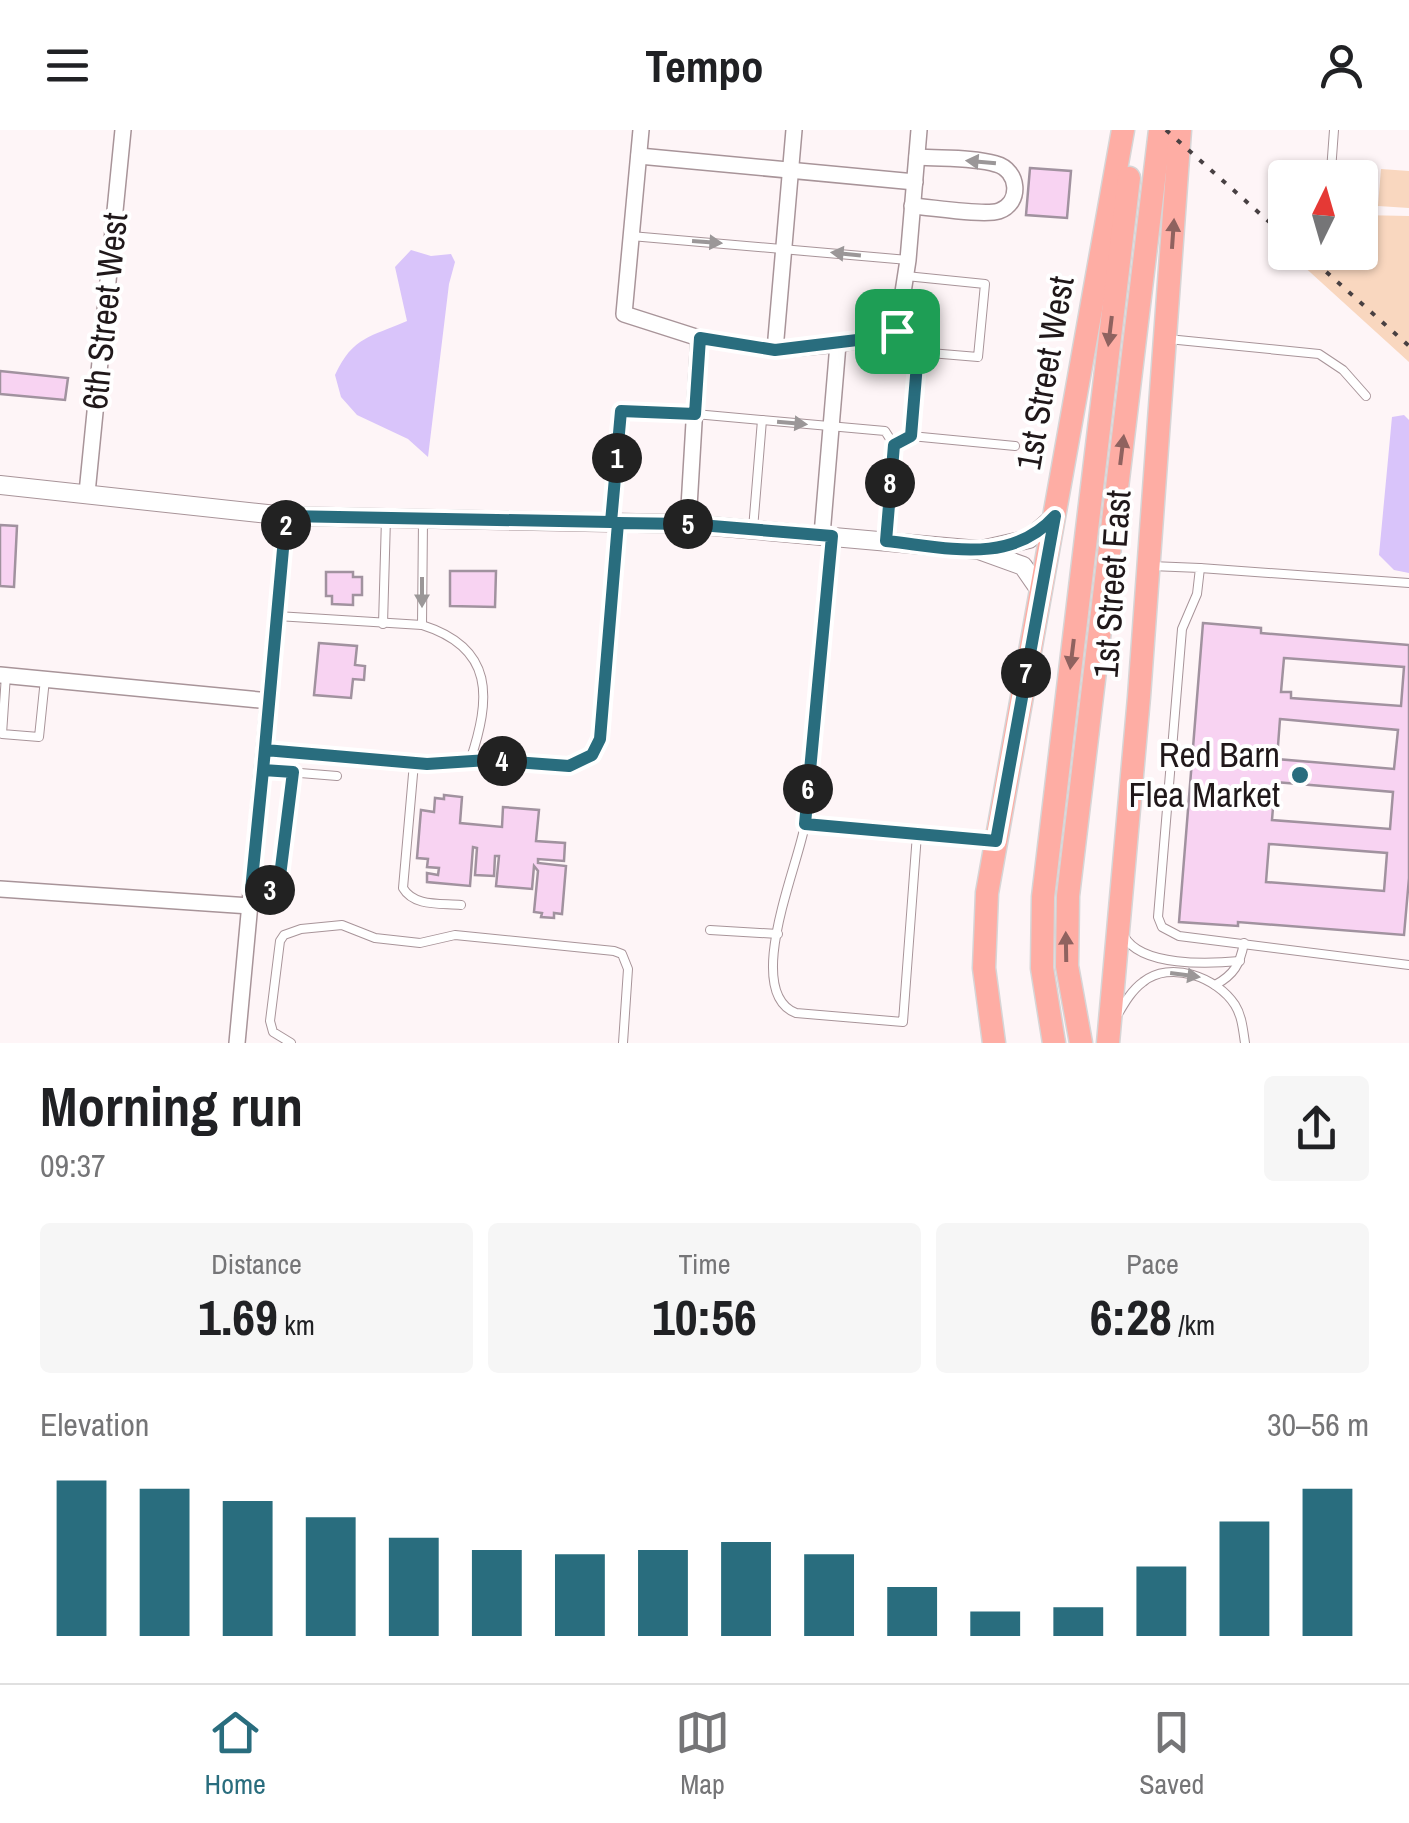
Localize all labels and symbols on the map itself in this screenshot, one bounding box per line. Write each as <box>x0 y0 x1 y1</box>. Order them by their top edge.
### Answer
one-way arrow <box>964 154 996 170</box>
north arrow <box>1268 160 1378 270</box>
street label: 6th Street West <box>71 210 138 412</box>
one-way arrow <box>1165 217 1181 249</box>
one-way arrow <box>692 234 724 250</box>
one-way arrow <box>829 246 861 262</box>
street label: 1st Street West <box>1004 272 1085 473</box>
pin <box>855 289 940 374</box>
one-way arrow <box>1102 316 1118 347</box>
one-way arrow <box>776 415 808 431</box>
pin: 1 <box>592 433 642 483</box>
one-way arrow <box>1114 434 1130 466</box>
pin: 8 <box>865 458 915 508</box>
street label: 1st Street East <box>1081 488 1142 680</box>
pin: 5 <box>663 499 713 549</box>
pin: 2 <box>261 500 311 550</box>
one-way arrow <box>414 576 430 608</box>
one-way arrow <box>1063 638 1079 670</box>
pin: 7 <box>1001 648 1051 698</box>
place label: Red Barn Flea Market <box>1128 731 1280 818</box>
pin: 4 <box>477 736 527 786</box>
pin: 6 <box>783 764 833 814</box>
marker: Red Barn Flea Market <box>1289 764 1311 786</box>
pin: 3 <box>245 865 295 915</box>
one-way arrow <box>1058 930 1074 962</box>
one-way arrow <box>1169 968 1201 984</box>

